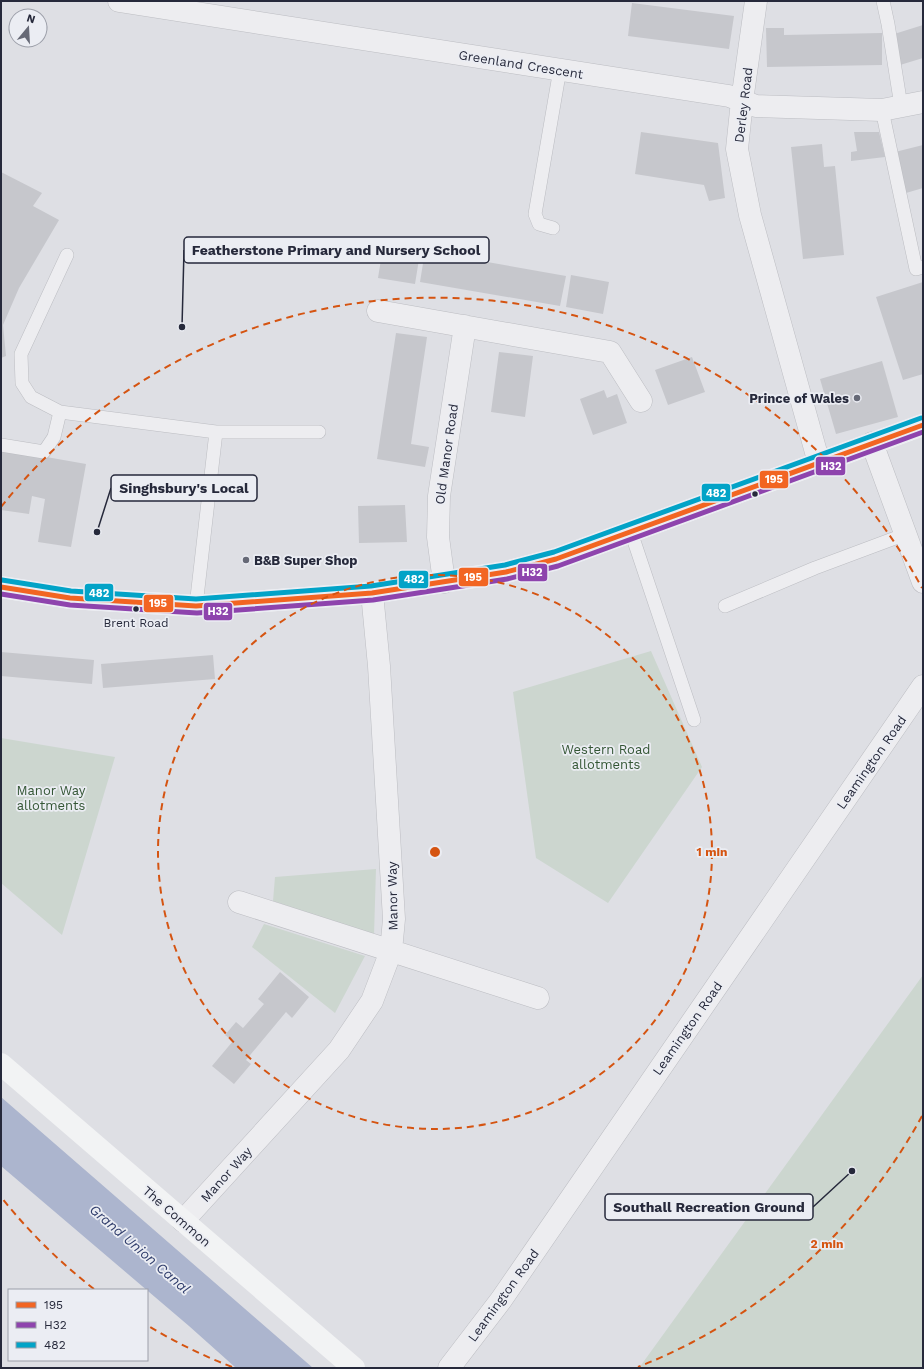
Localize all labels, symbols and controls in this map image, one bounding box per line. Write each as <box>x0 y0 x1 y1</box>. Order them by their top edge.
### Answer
north arrow <box>8 8 48 48</box>
text: N <box>25 12 37 26</box>
street label: Greenland Crescent <box>457 47 585 82</box>
street label: Derley Road <box>731 66 756 144</box>
callout: Featherstone Primary and Nursery School <box>184 237 489 263</box>
text: Featherstone Primary and Nursery School <box>192 242 481 258</box>
place label: Prince of Wales <box>749 391 849 406</box>
marker: Prince of Wales <box>852 393 862 403</box>
street label: Old Manor Road <box>432 403 461 505</box>
line badge: H32 <box>815 456 846 476</box>
text: H32 <box>820 460 842 473</box>
line badge: 195 <box>759 470 789 489</box>
text: 195 <box>765 473 783 486</box>
callout: Singhsbury's Local <box>111 475 257 501</box>
text: Singhsbury's Local <box>119 480 249 496</box>
line badge: 482 <box>701 483 731 502</box>
text: 482 <box>706 487 727 500</box>
unlabelled marker <box>750 489 760 499</box>
place label: B&B Super Shop <box>254 553 357 568</box>
marker: B&B Super Shop <box>241 555 251 565</box>
line badge: H32 <box>517 563 548 582</box>
text: H32 <box>521 566 543 579</box>
line badge: 195 <box>458 567 489 587</box>
line badge: 482 <box>398 570 429 589</box>
text: 195 <box>464 571 482 584</box>
text: 482 <box>404 573 425 586</box>
line badge: 482 <box>84 583 114 602</box>
text: 482 <box>89 587 110 600</box>
line badge: 195 <box>143 594 174 613</box>
text: 195 <box>149 597 167 610</box>
line badge: H32 <box>203 602 233 621</box>
marker: Brent Road <box>131 604 141 614</box>
text: H32 <box>207 605 229 618</box>
place label: Brent Road <box>103 616 169 630</box>
street label: Leamington Road <box>834 713 909 812</box>
park label: Western Road allotments <box>562 742 650 772</box>
park label: Manor Way allotments <box>16 783 86 813</box>
centre of rings <box>428 845 442 859</box>
text: 1 min <box>697 845 727 859</box>
street label: Manor Way <box>384 861 401 931</box>
street label: Leamington Road <box>650 979 725 1078</box>
street label: Manor Way <box>198 1143 255 1205</box>
street label: The Common <box>140 1183 214 1250</box>
callout: Southall Recreation Ground <box>605 1194 813 1220</box>
text: Southall Recreation Ground <box>613 1199 805 1215</box>
water label: Grand Union Canal <box>87 1201 193 1297</box>
text: 2 min <box>811 1237 843 1251</box>
street label: Leamington Road <box>465 1246 542 1344</box>
legend <box>8 1289 148 1361</box>
text: 195 <box>44 1298 63 1312</box>
text: H32 <box>44 1318 67 1332</box>
text: 482 <box>44 1338 66 1352</box>

